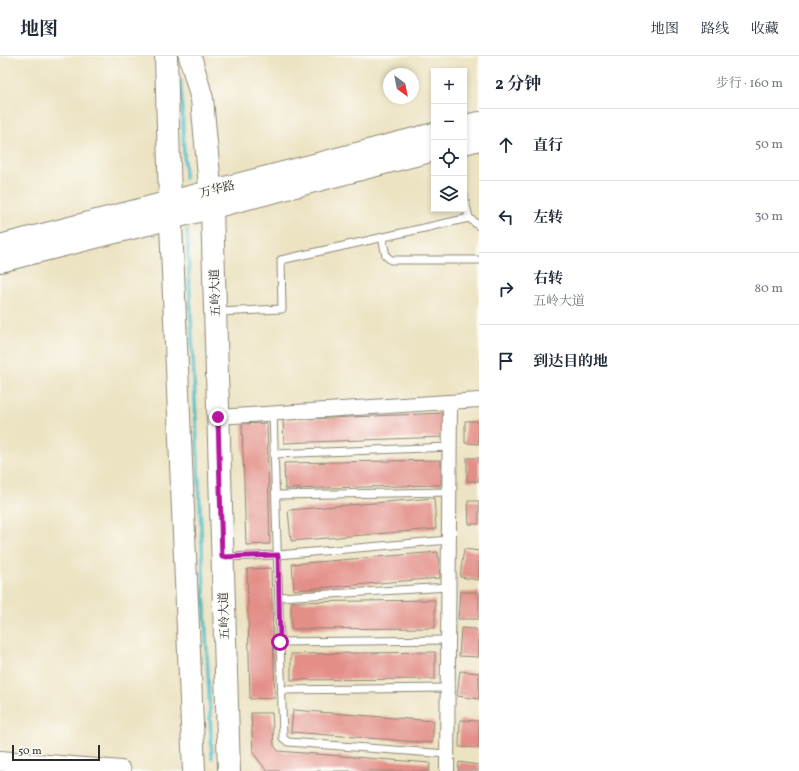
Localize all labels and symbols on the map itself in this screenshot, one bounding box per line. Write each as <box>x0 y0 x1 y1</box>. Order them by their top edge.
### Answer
north arrow <box>383 68 419 104</box>
street label: 万华路 <box>198 178 237 202</box>
street label: 五岭大道 <box>207 269 225 317</box>
route end <box>209 408 227 426</box>
street label: 五岭大道 <box>216 592 234 640</box>
route start <box>271 633 289 651</box>
scale bar <box>12 743 100 762</box>

